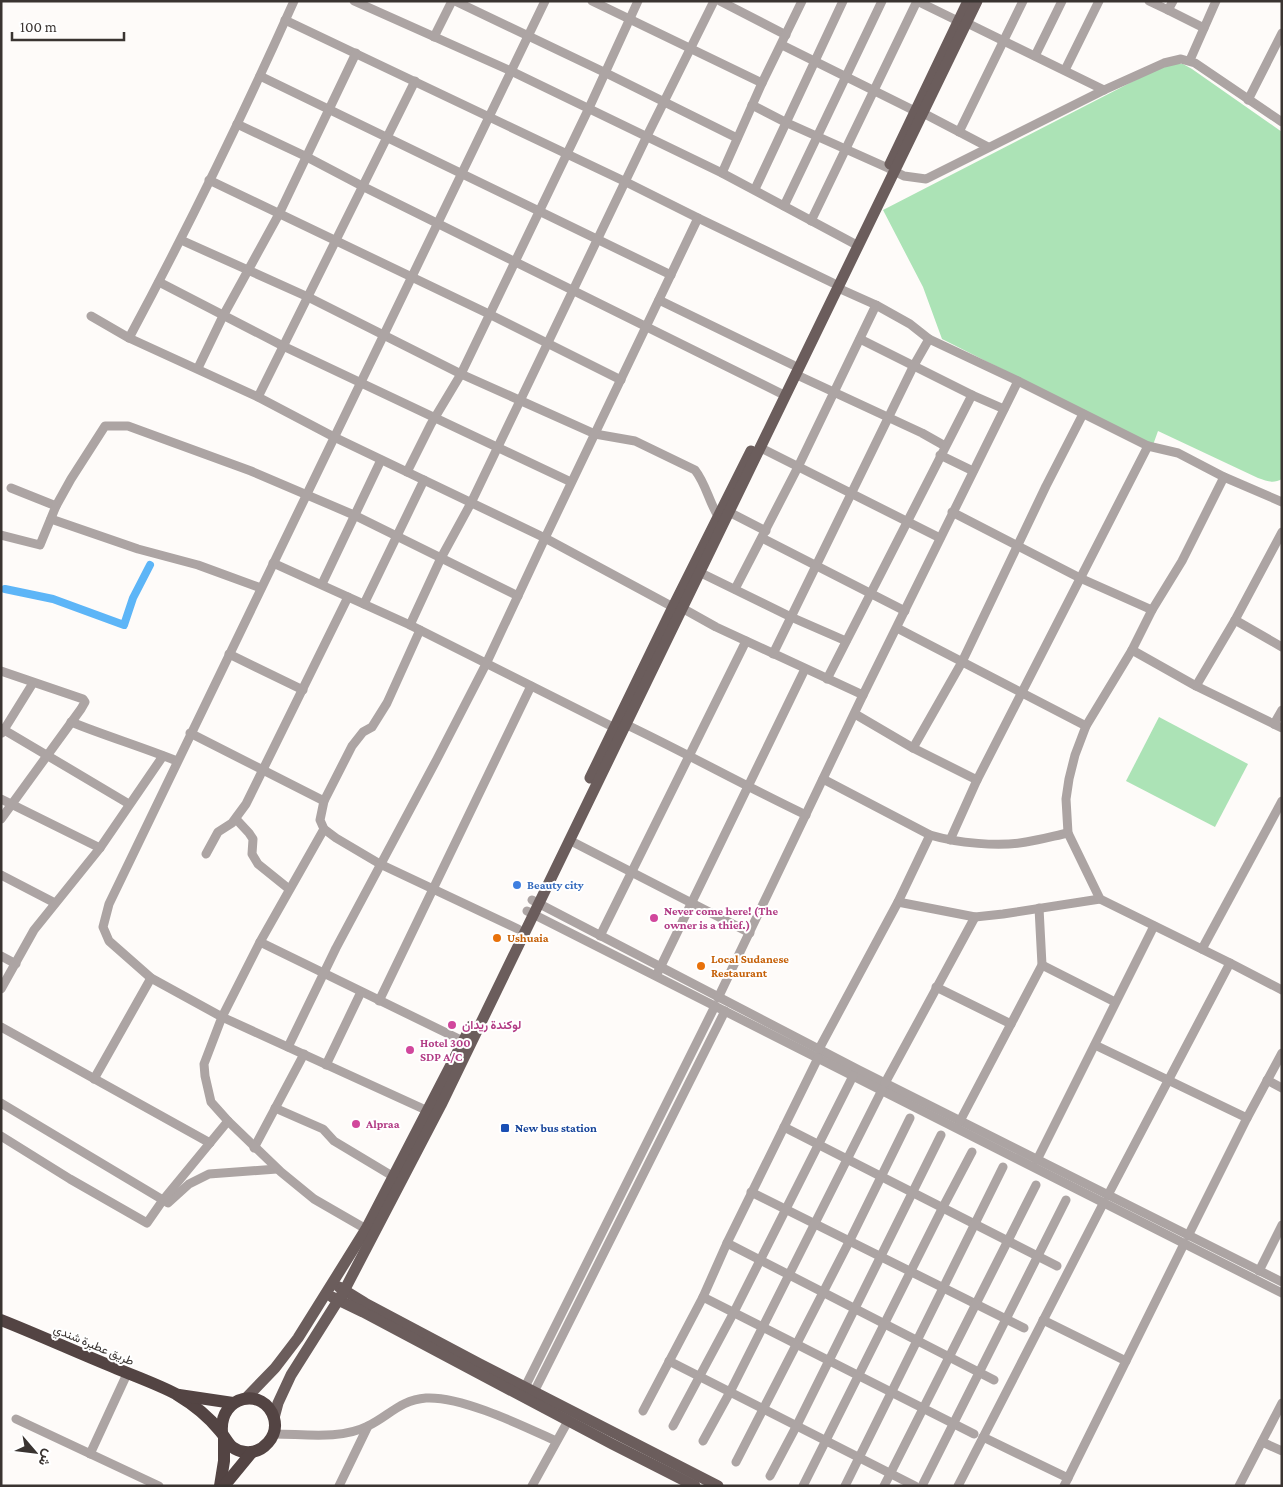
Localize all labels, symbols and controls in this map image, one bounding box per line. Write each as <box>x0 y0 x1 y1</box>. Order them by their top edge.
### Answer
scale bar <box>12 10 125 42</box>
text: 100 m <box>20 19 57 35</box>
place label: Beauty city <box>527 878 584 892</box>
marker: Beauty city <box>511 879 523 891</box>
place label: Never come here! (The owner is a thief.) <box>664 904 778 932</box>
marker: Never come here! (The owner is a thief.) <box>648 912 660 924</box>
place label: Ushuaia <box>507 931 549 945</box>
marker: Ushuaia <box>491 932 503 944</box>
place label: Local Sudanese Restaurant <box>711 952 789 980</box>
marker: Local Sudanese Restaurant <box>695 960 707 972</box>
place label: لوكندة ريدان <box>462 1018 521 1033</box>
marker: لوكندة ريدان <box>446 1019 458 1031</box>
place label: Hotel 300 SDP A/C <box>420 1036 470 1064</box>
marker: Hotel 300 SDP A/C <box>404 1044 416 1056</box>
place label: Alpraa <box>365 1117 400 1131</box>
marker: Alpraa <box>350 1118 362 1130</box>
place label: New bus station <box>515 1121 597 1135</box>
marker: New bus station <box>499 1122 511 1134</box>
street label: طريق عطبرة شندي <box>50 1322 137 1371</box>
north arrow <box>10 1427 60 1477</box>
text: ش <box>35 1446 57 1469</box>

